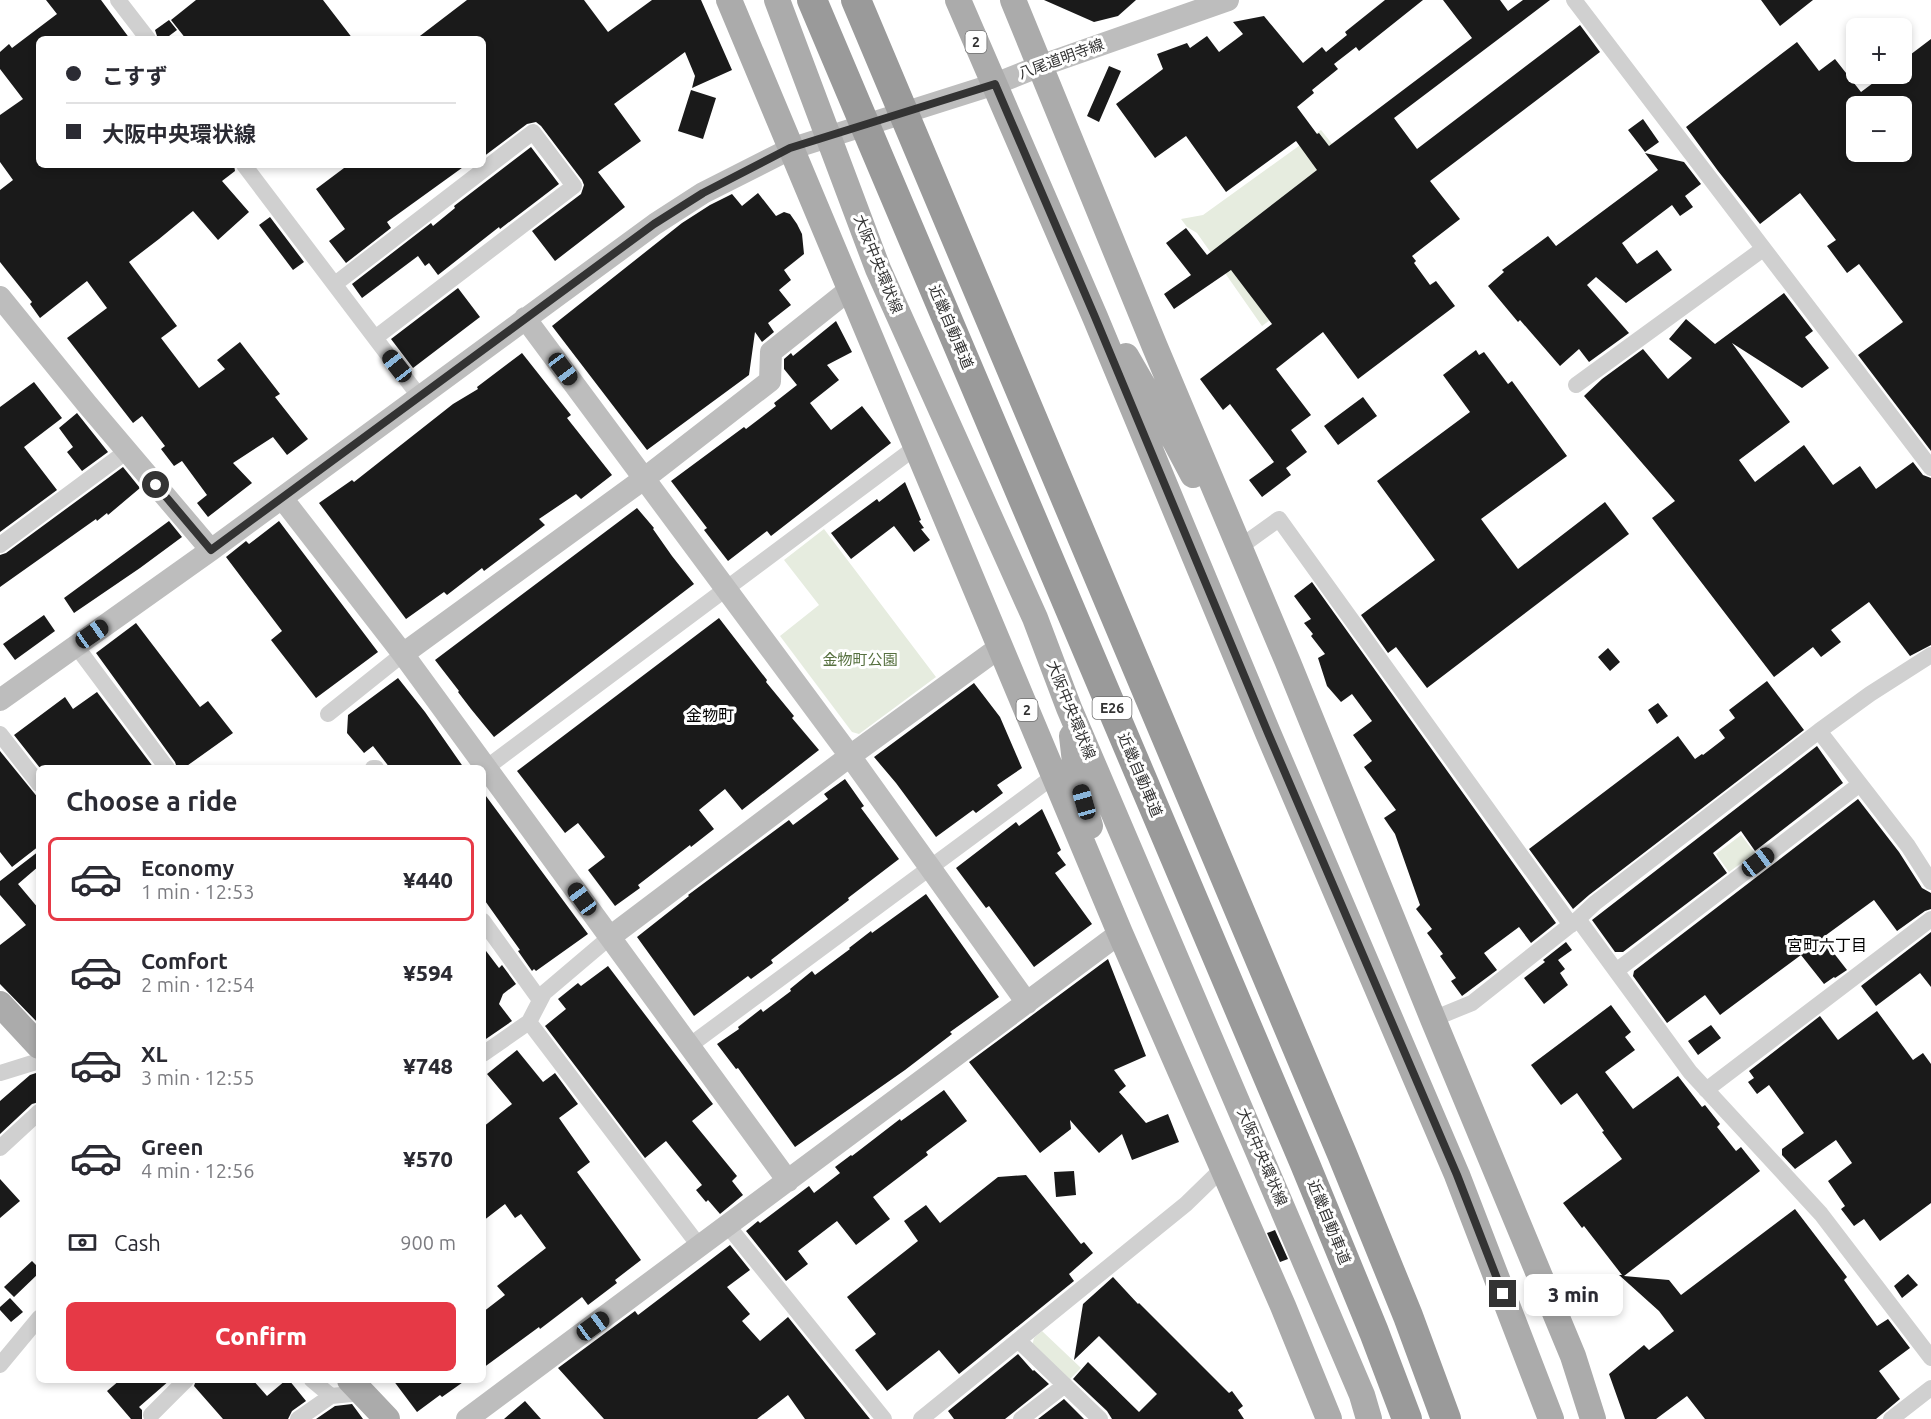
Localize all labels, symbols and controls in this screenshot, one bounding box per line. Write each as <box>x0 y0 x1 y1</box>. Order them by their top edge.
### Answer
map controls <box>1846 18 1912 162</box>
button: + <box>1846 18 1912 84</box>
road number: 2 <box>966 31 986 53</box>
street label: 八尾道明寺線 <box>1016 35 1106 82</box>
text: こすず <box>102 63 168 88</box>
button: − <box>1846 96 1912 162</box>
text: 大阪中央環状線 <box>102 121 256 146</box>
street label: 大阪中央環状線 <box>851 212 906 316</box>
street label: 近畿自動車道 <box>926 282 977 372</box>
car <box>379 346 415 386</box>
car <box>545 349 581 389</box>
route start <box>142 471 169 498</box>
car <box>72 616 112 652</box>
park label: 金物町公園 <box>822 651 898 668</box>
street label: 大阪中央環状線 <box>1044 658 1099 762</box>
road number: E26 <box>1092 697 1132 719</box>
road number: 2 <box>1016 699 1038 721</box>
district label: 金物町 <box>686 706 734 724</box>
street label: 近畿自動車道 <box>1115 730 1166 820</box>
car <box>1070 782 1098 822</box>
text: Choose a ride <box>66 786 238 816</box>
car <box>1738 844 1778 880</box>
icon: car <box>69 852 123 906</box>
text: Economy <box>141 855 234 880</box>
text: ¥440 <box>403 867 453 892</box>
car <box>564 879 600 919</box>
text: 1 min · 12:53 <box>141 880 255 903</box>
district label: 宮町六丁目 <box>1787 936 1867 954</box>
icon: car <box>69 945 123 999</box>
text: Comfort <box>141 948 228 973</box>
text: ¥594 <box>403 960 453 985</box>
text: 2 min · 12:54 <box>141 973 255 996</box>
icon: car <box>69 1038 123 1092</box>
text: XL <box>141 1041 168 1066</box>
text: ¥748 <box>403 1053 453 1078</box>
text: 3 min · 12:55 <box>141 1066 255 1089</box>
street label: 大阪中央環状線 <box>1234 1105 1291 1208</box>
icon: car <box>69 1131 123 1185</box>
text: Green <box>141 1134 203 1159</box>
text: ¥570 <box>403 1146 453 1171</box>
text: 4 min · 12:56 <box>141 1159 255 1182</box>
street label: 近畿自動車道 <box>1305 1177 1354 1267</box>
icon: cash <box>66 1226 99 1259</box>
text: Cash <box>114 1230 161 1255</box>
text: 900 m <box>400 1231 456 1254</box>
callout: 3 min <box>1524 1273 1623 1315</box>
route end <box>1489 1280 1516 1307</box>
text: 3 min <box>1548 1283 1599 1306</box>
button: Confirm <box>66 1302 456 1371</box>
car <box>573 1308 613 1344</box>

